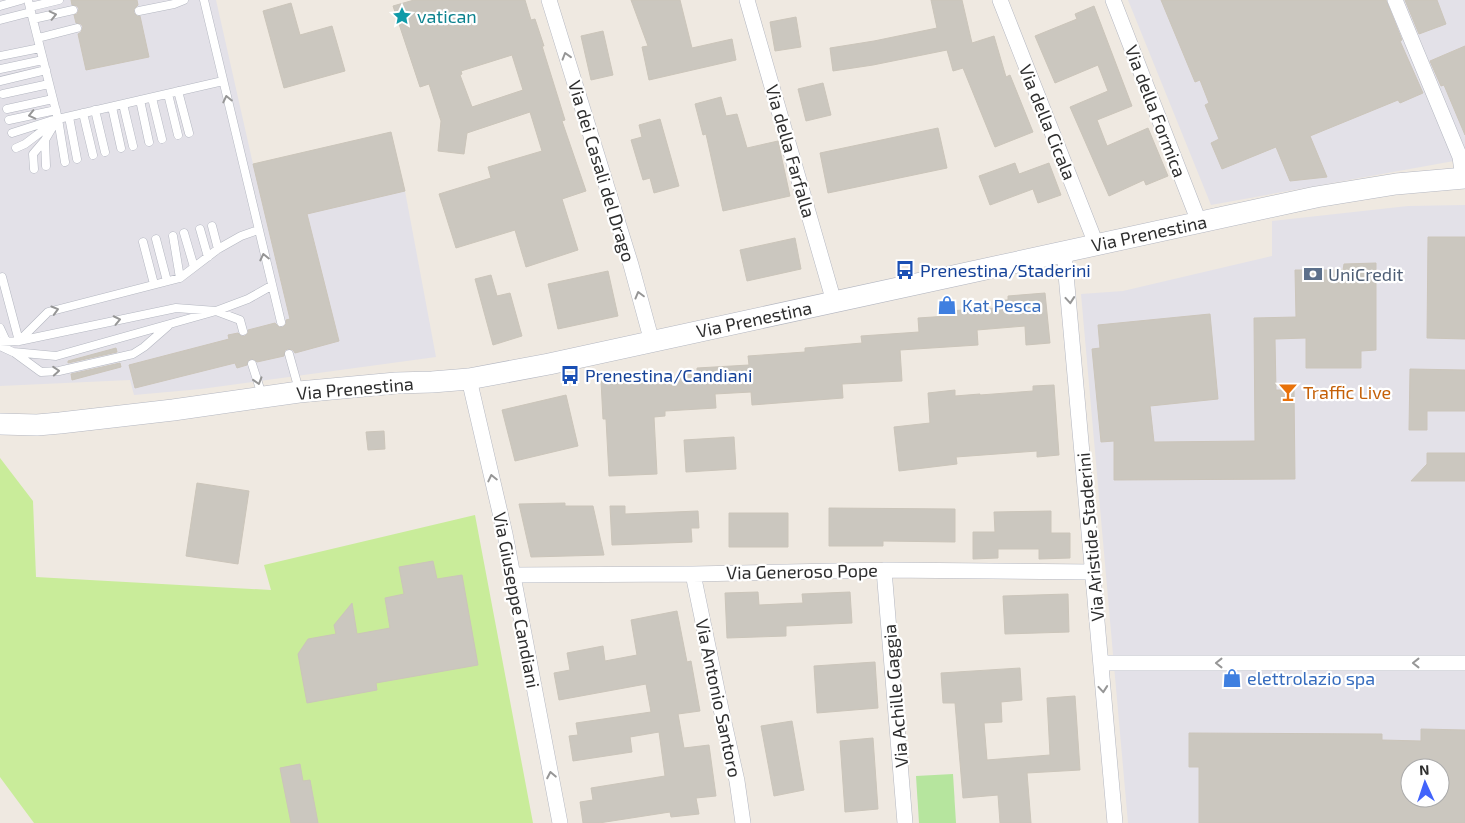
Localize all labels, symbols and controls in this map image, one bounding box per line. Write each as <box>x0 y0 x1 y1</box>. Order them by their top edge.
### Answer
place icon: vatican <box>391 5 413 27</box>
place label: vatican <box>417 5 477 27</box>
one-way arrow <box>48 10 57 20</box>
street label: Via della Formica <box>1121 42 1191 180</box>
one-way arrow <box>562 52 572 60</box>
street label: Via della Cicala <box>1015 61 1081 183</box>
street label: Via dei Casali del Drago <box>564 77 640 265</box>
street label: Via della Farfalla <box>761 82 821 220</box>
one-way arrow <box>222 95 233 104</box>
one-way arrow <box>28 109 37 120</box>
street label: Via Prenestina <box>1089 210 1209 256</box>
one-way arrow <box>259 253 270 262</box>
bus stop icon: Prenestina/Staderini <box>894 259 916 281</box>
place label: Prenestina/Staderini <box>920 259 1091 281</box>
bank icon: UniCredit <box>1302 263 1324 285</box>
place label: UniCredit <box>1328 263 1404 285</box>
one-way arrow <box>634 290 645 299</box>
shop icon: Kat Pesca <box>936 294 958 316</box>
place label: Kat Pesca <box>962 294 1041 316</box>
street label: Via Prenestina <box>694 296 814 342</box>
one-way arrow <box>1064 296 1075 304</box>
one-way arrow <box>51 305 59 315</box>
one-way arrow <box>112 315 121 326</box>
bus stop icon: Prenestina/Candiani <box>559 364 581 386</box>
place label: Prenestina/Candiani <box>585 364 752 386</box>
one-way arrow <box>52 366 60 377</box>
street label: Via Prenestina <box>295 372 415 404</box>
one-way arrow <box>252 376 262 385</box>
bar icon: Traffic Live <box>1277 381 1299 403</box>
place label: Traffic Live <box>1303 381 1391 403</box>
street label: Via Aristide Staderini <box>1072 452 1108 622</box>
one-way arrow <box>487 474 498 483</box>
street label: Via Giuseppe Candiani <box>489 510 545 690</box>
street label: Via Generoso Pope <box>726 559 878 583</box>
street label: Via Antonio Santoro <box>691 617 747 779</box>
street label: Via Achille Gaggia <box>878 623 912 769</box>
one-way arrow <box>1215 658 1222 668</box>
one-way arrow <box>1412 658 1420 668</box>
shop icon: elettrolazio spa <box>1221 667 1243 689</box>
place label: elettrolazio spa <box>1247 667 1375 689</box>
one-way arrow <box>1098 685 1109 693</box>
north arrow <box>1400 758 1450 808</box>
text: N <box>1419 761 1430 778</box>
one-way arrow <box>546 771 557 780</box>

